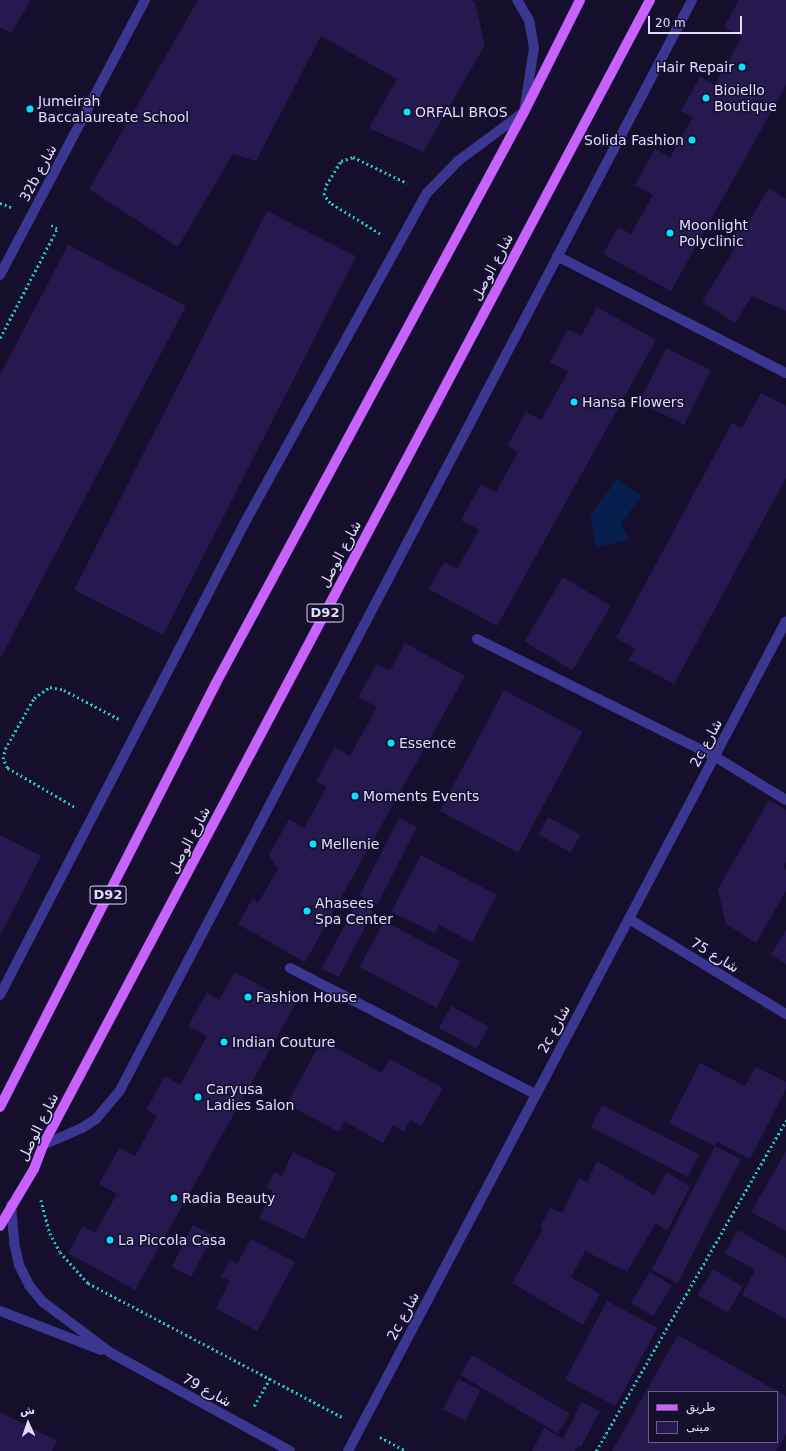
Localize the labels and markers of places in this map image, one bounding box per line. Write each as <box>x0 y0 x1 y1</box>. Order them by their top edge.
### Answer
place label: Hair Repair <box>656 59 734 75</box>
marker: Hair Repair <box>737 62 747 72</box>
place label: Bioiello Boutique <box>714 82 777 114</box>
place label: Jumeirah Baccalaureate School <box>38 93 189 126</box>
marker: Bioiello Boutique <box>701 93 711 103</box>
marker: Jumeirah Baccalaureate School <box>25 104 35 114</box>
place label: ORFALI BROS <box>415 104 508 120</box>
marker: ORFALI BROS <box>402 107 412 117</box>
place label: Solida Fashion <box>584 132 684 148</box>
marker: Solida Fashion <box>687 135 697 145</box>
place label: Moonlight Polyclinic <box>679 217 748 250</box>
marker: Moonlight Polyclinic <box>664 227 676 239</box>
place label: Hansa Flowers <box>582 394 684 410</box>
marker: Hansa Flowers <box>569 397 579 407</box>
place label: Essence <box>399 735 456 751</box>
marker: Essence <box>386 738 396 748</box>
place label: Moments Events <box>363 788 479 804</box>
marker: Moments Events <box>350 791 360 801</box>
place label: Mellenie <box>321 836 379 852</box>
marker: Mellenie <box>308 839 318 849</box>
place label: Ahasees Spa Center <box>315 895 393 928</box>
marker: Ahasees Spa Center <box>302 906 312 916</box>
place label: Fashion House <box>256 989 357 1005</box>
marker: Fashion House <box>243 992 253 1002</box>
place label: Indian Couture <box>232 1034 335 1050</box>
marker: Indian Couture <box>219 1037 229 1047</box>
place label: Caryusa Ladies Salon <box>206 1081 294 1114</box>
marker: Caryusa Ladies Salon <box>193 1092 203 1102</box>
place label: Radia Beauty <box>182 1190 275 1206</box>
marker: Radia Beauty <box>169 1193 179 1203</box>
place label: La Piccola Casa <box>118 1232 226 1248</box>
marker: La Piccola Casa <box>105 1235 115 1245</box>

